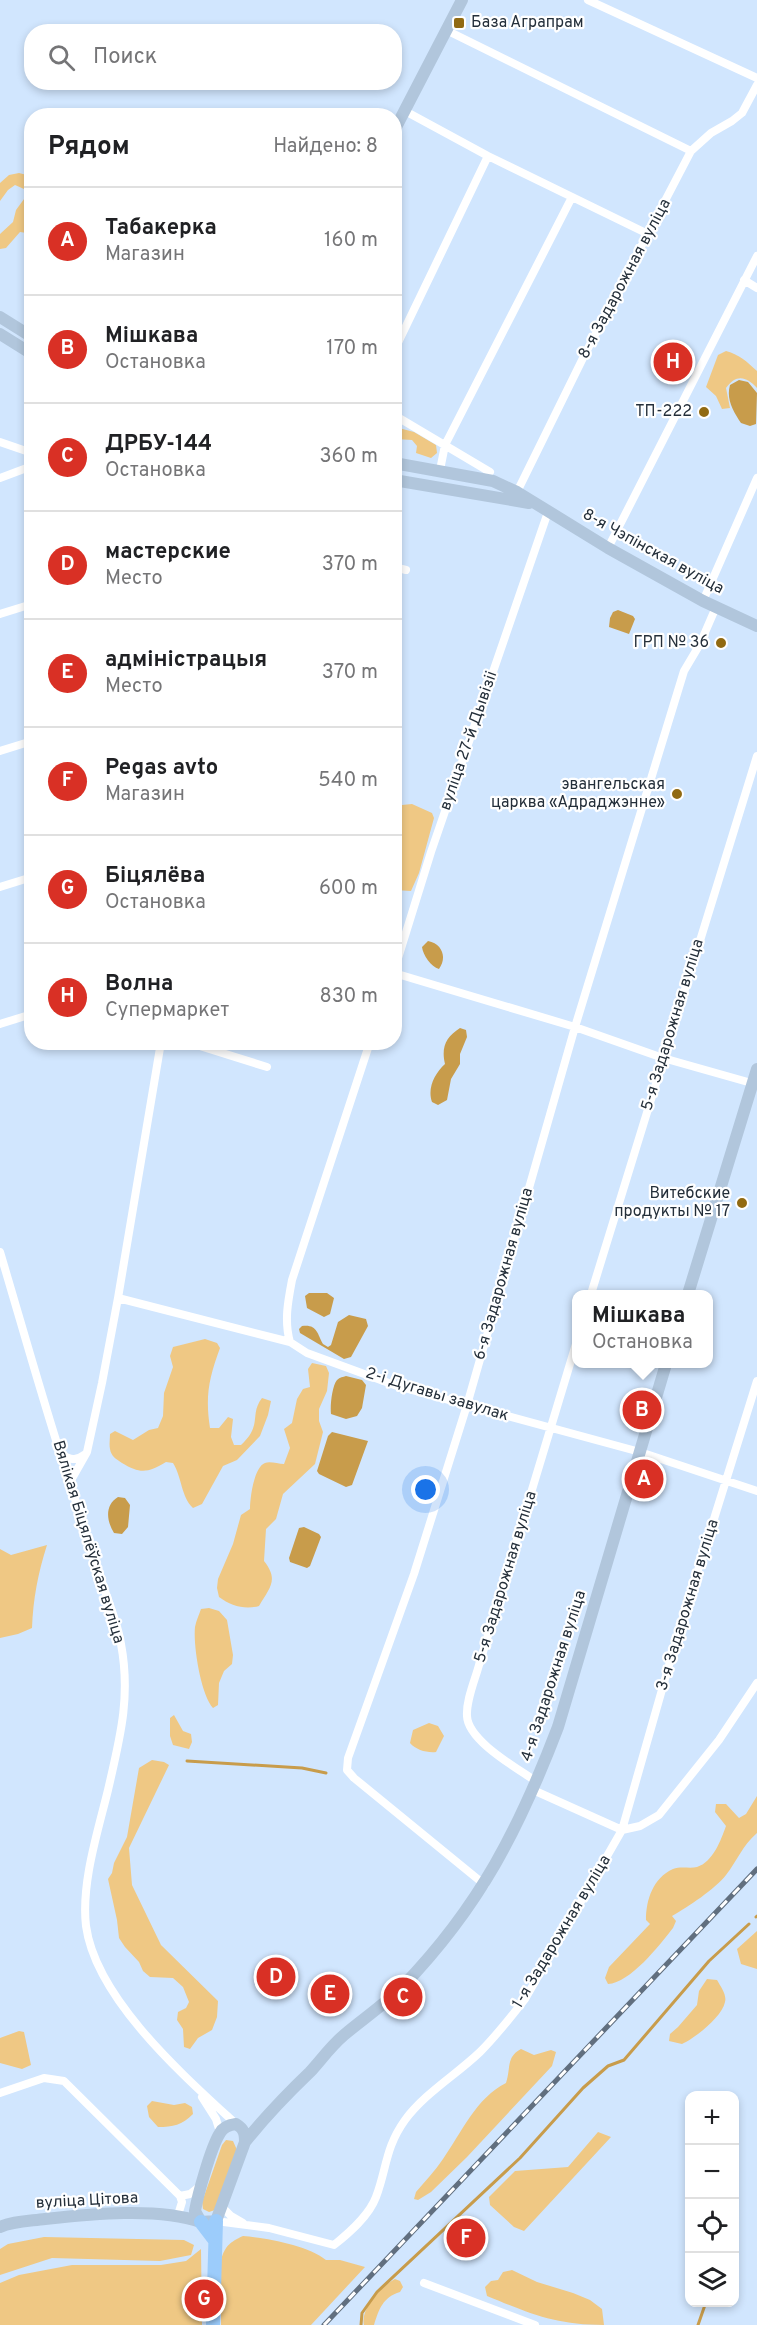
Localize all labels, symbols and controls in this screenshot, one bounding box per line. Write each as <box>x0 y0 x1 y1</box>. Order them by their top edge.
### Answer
place label: База Аграпрам <box>471 13 584 33</box>
marker: База Аграпрам <box>452 16 466 30</box>
search box <box>24 24 402 90</box>
icon: search <box>45 41 78 74</box>
text: Поиск <box>93 44 157 71</box>
text: Рядом <box>48 131 130 164</box>
text: Найдено: 8 <box>273 134 378 160</box>
street label: 8-я Задарожная вуліца <box>574 196 676 362</box>
text: Табакерка <box>105 215 217 242</box>
text: A <box>60 228 75 254</box>
text: 160 m <box>324 228 378 254</box>
text: Магазин <box>105 242 185 268</box>
text: Мішкава <box>105 323 198 350</box>
text: B <box>61 336 74 362</box>
text: 170 m <box>326 336 378 362</box>
pin: H <box>654 340 692 385</box>
text: Остановка <box>105 350 206 376</box>
place label: ТП-222 <box>635 402 692 422</box>
marker: ТП-222 <box>697 405 711 419</box>
text: ДРБУ-144 <box>105 431 212 458</box>
text: C <box>61 444 74 470</box>
text: 360 m <box>320 444 378 470</box>
text: Остановка <box>105 458 206 484</box>
street label: 8-я Чэпінская вуліца <box>579 505 727 599</box>
text: мастерские <box>105 539 231 566</box>
text: D <box>60 552 75 578</box>
text: 370 m <box>322 552 378 578</box>
text: Место <box>105 566 163 592</box>
place label: ГРП № 36 <box>634 633 709 653</box>
marker: ГРП № 36 <box>714 636 728 650</box>
text: адміністрацыя <box>105 647 267 674</box>
text: E <box>61 660 74 686</box>
text: 370 m <box>322 660 378 686</box>
street label: вуліца 27-й Дывізіі <box>436 669 502 813</box>
text: Место <box>105 674 163 700</box>
text: Pegas avto <box>105 755 218 782</box>
text: F <box>62 768 73 794</box>
text: 540 m <box>318 768 378 794</box>
place label: эвангельская царква «Адраджэнне» <box>491 775 665 813</box>
text: Магазин <box>105 782 185 808</box>
marker: эвангельская царква «Адраджэнне» <box>670 787 684 801</box>
text: Біцялёва <box>105 863 205 890</box>
text: G <box>61 876 74 902</box>
text: 600 m <box>319 876 378 902</box>
text: Остановка <box>105 890 206 916</box>
street label: 5-я Задарожная вуліца <box>637 937 709 1113</box>
text: Волна <box>105 971 173 998</box>
text: H <box>60 984 75 1010</box>
text: 830 m <box>319 984 378 1010</box>
text: Супермаркет <box>105 998 229 1024</box>
place label: Витебские продукты № 17 <box>614 1184 730 1222</box>
street label: 6-я Задарожная вуліца <box>470 1186 538 1362</box>
marker: Витебские продукты № 17 <box>735 1196 749 1210</box>
popup <box>572 1290 713 1368</box>
text: Мішкава <box>592 1303 685 1330</box>
text: Остановка <box>592 1330 693 1356</box>
street label: 2-і Дугавы завулак <box>363 1364 511 1426</box>
pin: B <box>622 1388 662 1432</box>
street label: Вялікая Біцялёўская вуліца <box>48 1438 128 1646</box>
pin: A <box>624 1456 664 1502</box>
your location <box>411 1475 440 1504</box>
street label: 5-я Задарожная вуліца <box>470 1489 542 1665</box>
street label: 3-я Задарожная вуліца <box>652 1517 724 1693</box>
street label: 4-я Задарожная вуліца <box>517 1588 591 1764</box>
street label: 1-я Задарожная вуліца <box>508 1852 616 2012</box>
pin: D <box>256 1954 296 2000</box>
pin: E <box>310 1972 350 2016</box>
pin: C <box>384 1974 422 2020</box>
map controls <box>685 2091 739 2307</box>
button: + <box>685 2091 739 2145</box>
button: − <box>685 2145 739 2199</box>
street label: вуліца Цітова <box>35 2188 139 2214</box>
button: locate <box>685 2199 739 2253</box>
pin: F <box>446 2216 486 2260</box>
button: layers <box>685 2253 739 2307</box>
pin: G <box>184 2276 224 2322</box>

